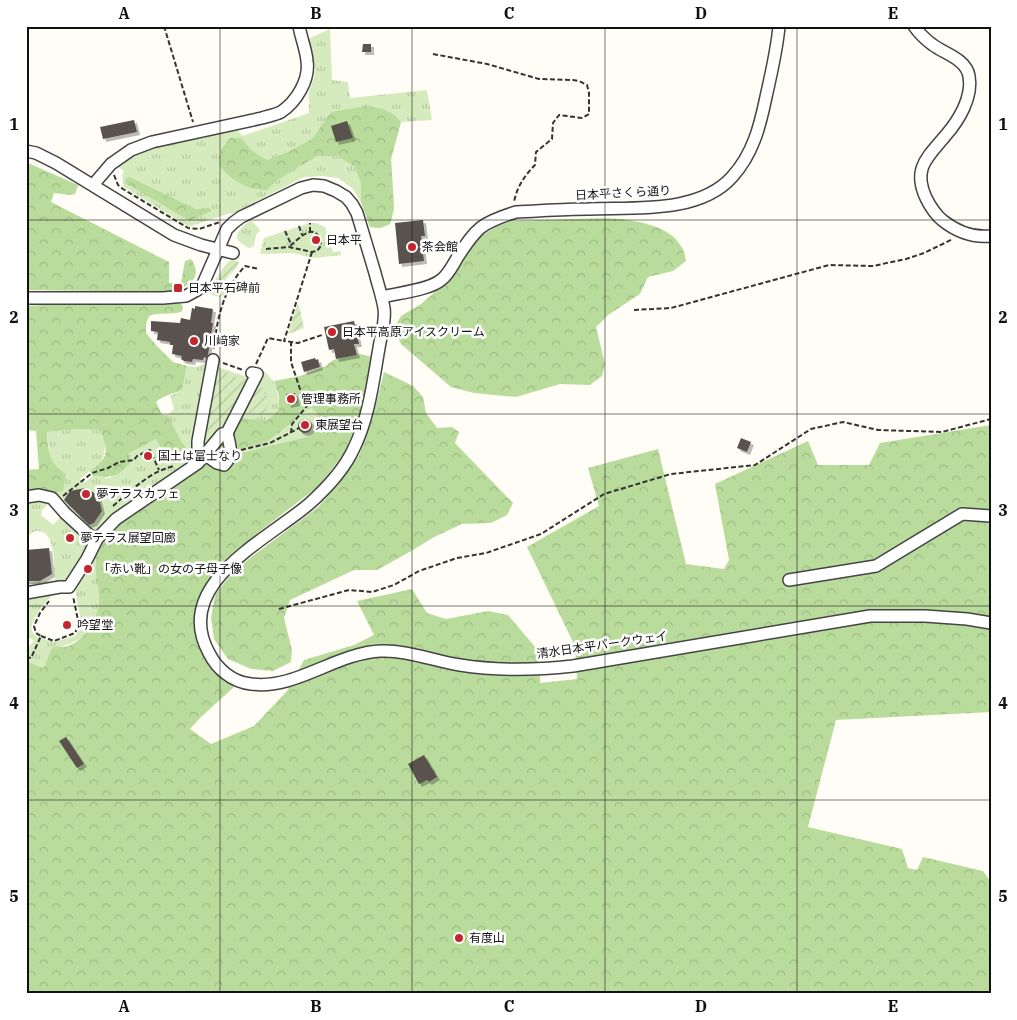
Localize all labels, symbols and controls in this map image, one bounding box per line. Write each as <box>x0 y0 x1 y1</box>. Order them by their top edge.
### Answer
text: A <box>118 3 130 23</box>
text: B <box>310 3 322 23</box>
text: C <box>504 3 514 23</box>
text: D <box>695 3 707 23</box>
text: E <box>888 3 898 23</box>
text: 1 <box>9 114 19 134</box>
text: 1 <box>998 114 1008 134</box>
street label: 日本平さくら通り <box>575 182 671 203</box>
place label: 日本平 <box>326 232 362 247</box>
marker: 日本平 <box>310 234 322 246</box>
place label: 茶会館 <box>422 239 458 254</box>
marker: 茶会館 <box>406 241 418 253</box>
place label: 日本平石碑前 <box>188 280 260 295</box>
marker: 日本平石碑前 <box>172 282 184 294</box>
text: 2 <box>9 307 19 327</box>
text: 2 <box>998 307 1008 327</box>
place label: 日本平高原アイスクリーム <box>342 324 485 339</box>
marker: 日本平高原アイスクリーム <box>326 326 338 338</box>
place label: 川﨑家 <box>204 333 240 348</box>
marker: 川﨑家 <box>188 335 200 347</box>
place label: 管理事務所 <box>301 391 361 406</box>
marker: 管理事務所 <box>285 393 297 405</box>
place label: 東展望台 <box>315 417 363 432</box>
marker: 東展望台 <box>299 419 311 431</box>
place label: 国土は富士なり <box>158 448 242 463</box>
marker: 国土は富士なり <box>142 450 154 462</box>
place label: 夢テラスカフェ <box>96 486 180 501</box>
marker: 夢テラスカフェ <box>80 488 92 500</box>
text: 3 <box>9 500 19 520</box>
text: 3 <box>998 500 1008 520</box>
place label: 夢テラス展望回廊 <box>80 530 176 545</box>
marker: 夢テラス展望回廊 <box>64 532 76 544</box>
place label: 「赤い靴」の女の子母子像 <box>98 561 242 576</box>
marker: 「赤い靴」の女の子母子像 <box>82 563 94 575</box>
place label: 吟望堂 <box>77 617 113 632</box>
marker: 吟望堂 <box>61 619 73 631</box>
street label: 清水日本平パークウェイ <box>536 628 668 661</box>
text: 4 <box>9 693 19 713</box>
text: 4 <box>998 693 1008 713</box>
text: 5 <box>9 886 19 906</box>
text: 5 <box>998 886 1008 906</box>
place label: 有度山 <box>469 930 505 945</box>
marker: 有度山 <box>453 932 465 944</box>
text: A <box>118 996 130 1016</box>
text: B <box>310 996 322 1016</box>
text: C <box>504 996 514 1016</box>
text: D <box>695 996 707 1016</box>
text: E <box>888 996 898 1016</box>

